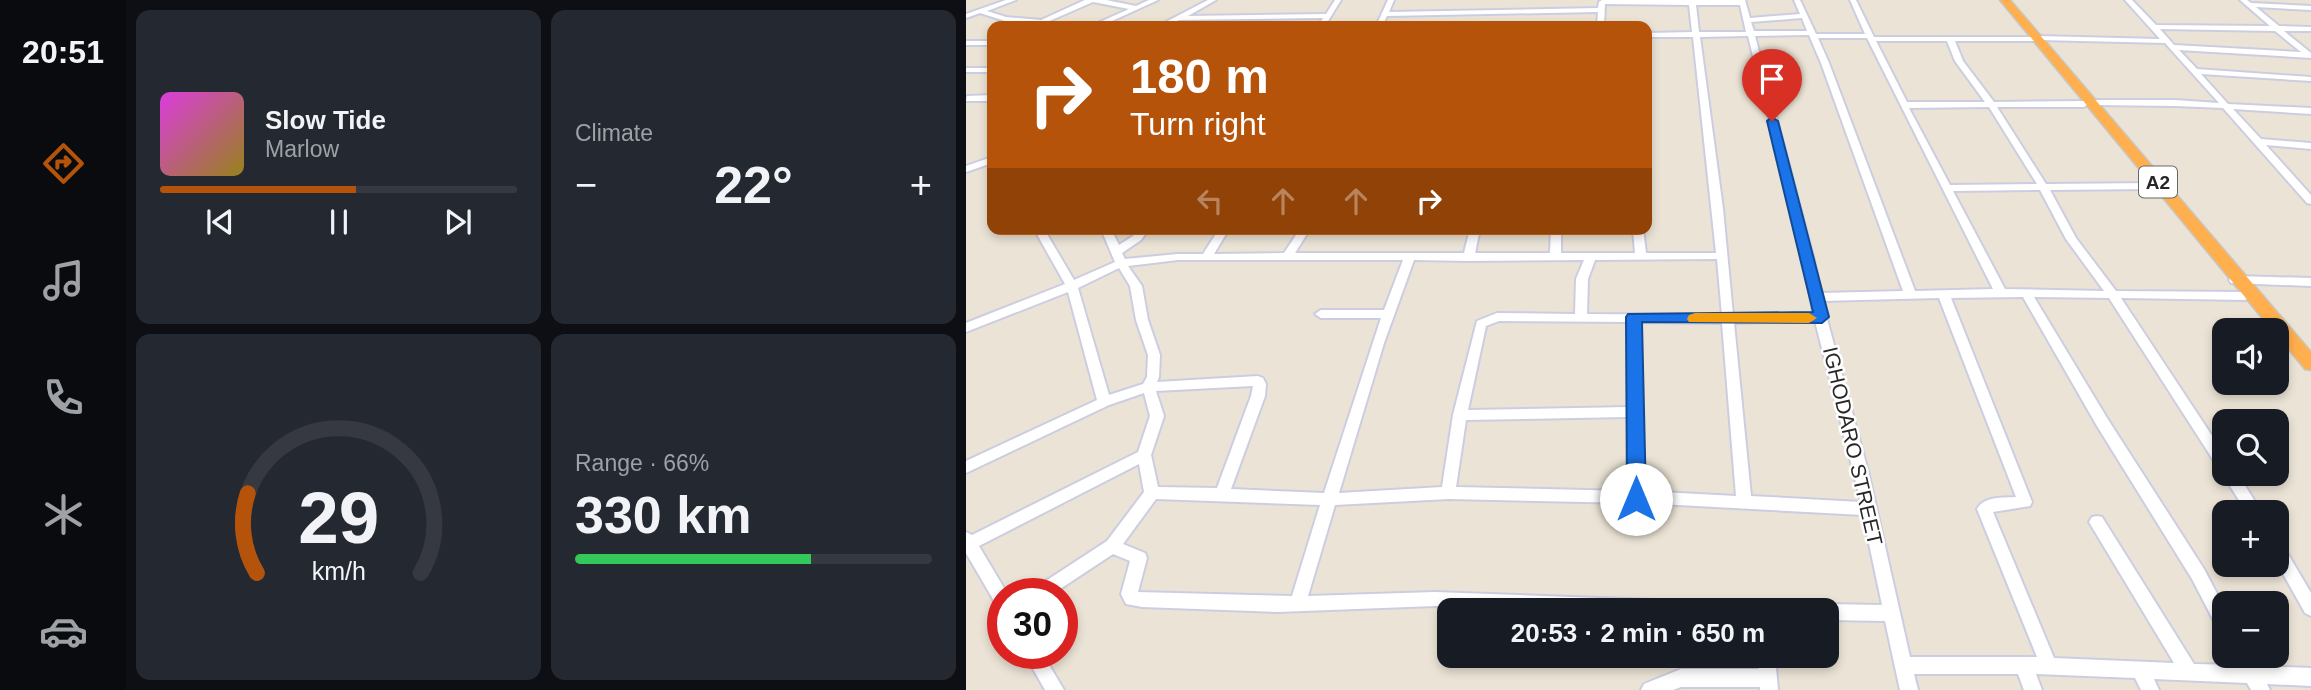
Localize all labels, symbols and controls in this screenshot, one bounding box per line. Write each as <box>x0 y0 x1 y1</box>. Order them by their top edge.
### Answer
text: 20:51 <box>22 34 104 70</box>
icon: right <box>1015 49 1106 140</box>
text: 180 m <box>1130 49 1269 103</box>
pin <box>1742 49 1802 121</box>
icon: arrive <box>1753 60 1791 98</box>
text: Slow Tide <box>265 105 386 135</box>
text: Turn right <box>1130 106 1266 142</box>
text: Climate <box>575 120 653 146</box>
text: Marlow <box>265 136 339 162</box>
icon: directions <box>39 139 88 188</box>
text: 22° <box>714 156 793 214</box>
text: − <box>575 164 597 206</box>
text: + <box>910 164 932 206</box>
road number: A2 <box>2139 166 2177 198</box>
icon: left <box>1191 182 1229 220</box>
icon: ahead <box>1264 182 1302 220</box>
icon: ahead <box>1337 182 1375 220</box>
icon: right <box>1410 182 1448 220</box>
icon: previous <box>201 203 239 241</box>
icon: pause <box>320 203 358 241</box>
icon: next <box>439 203 477 241</box>
icon: music <box>39 256 88 305</box>
map controls <box>2212 318 2289 668</box>
button: sound <box>2212 318 2289 395</box>
street label: IGHODARO STREET <box>1819 344 1887 548</box>
icon: phone <box>39 373 88 422</box>
button: search <box>2212 409 2289 486</box>
text: Range · 66% <box>575 450 709 476</box>
position arrow <box>1599 462 1673 536</box>
text: 29 <box>298 477 379 558</box>
text: 330 km <box>575 486 751 544</box>
icon: climate <box>39 490 88 539</box>
button: + <box>2212 500 2289 577</box>
text: km/h <box>311 557 366 585</box>
speed limit sign: 30 <box>987 578 1078 669</box>
button: − <box>2212 591 2289 668</box>
icon: car <box>39 607 88 656</box>
text: 20:53 · 2 min · 650 m <box>1511 618 1765 648</box>

